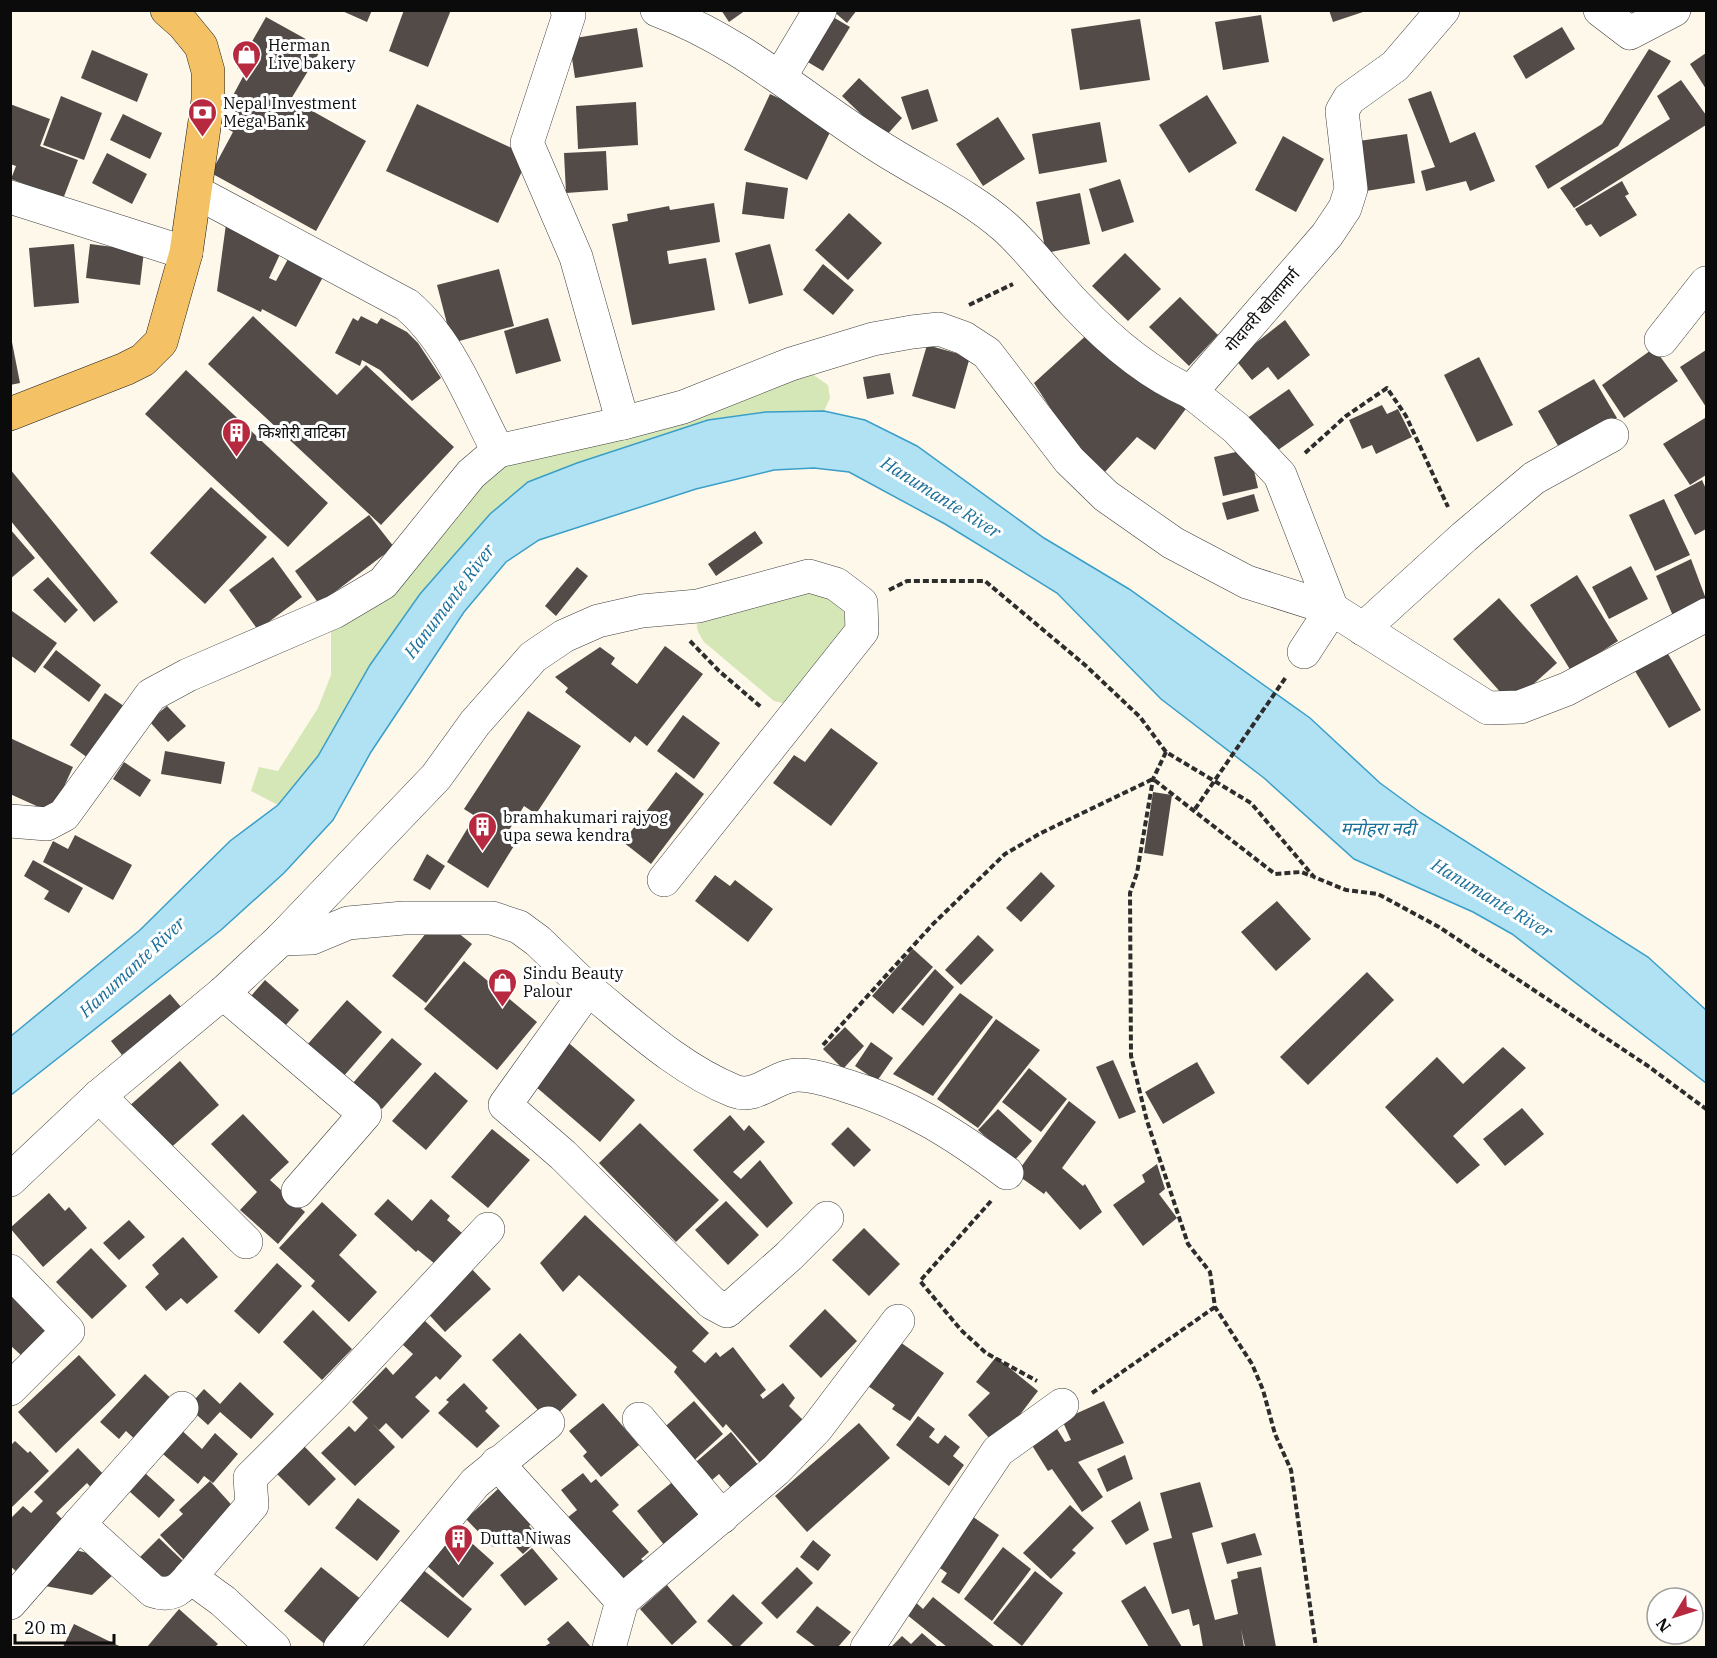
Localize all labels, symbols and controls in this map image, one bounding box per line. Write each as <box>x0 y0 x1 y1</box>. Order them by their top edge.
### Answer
place label: Herman Live bakery <box>268 35 356 73</box>
shop icon: Herman Live bakery <box>231 38 263 80</box>
place label: Nepal Investment Mega Bank <box>223 93 357 131</box>
bank icon: Nepal Investment Mega Bank <box>186 96 218 138</box>
street label: गोदावरी खोलामार्ग <box>1220 263 1304 356</box>
building icon: किशोरी वाटिका <box>221 416 253 458</box>
place label: किशोरी वाटिका <box>258 422 346 442</box>
water label: Hanumante River <box>876 450 1006 544</box>
water label: Hanumante River <box>398 538 500 663</box>
place label: bramhakumari rajyog upa sewa kendra <box>503 807 668 845</box>
building icon: bramhakumari rajyog upa sewa kendra <box>466 810 498 852</box>
water label: मनोहरा नदी <box>1340 817 1419 840</box>
water label: Hanumante River <box>1426 852 1558 944</box>
water label: Hanumante River <box>73 911 191 1023</box>
place label: Sindu Beauty Palour <box>523 963 624 1001</box>
shop icon: Sindu Beauty Palour <box>486 966 518 1008</box>
building icon: Dutta Niwas <box>443 1522 475 1564</box>
place label: Dutta Niwas <box>480 1528 571 1548</box>
north arrow <box>1645 1586 1705 1646</box>
scale bar <box>15 1607 114 1645</box>
text: N <box>1651 1614 1675 1636</box>
text: 20 m <box>24 1616 67 1639</box>

